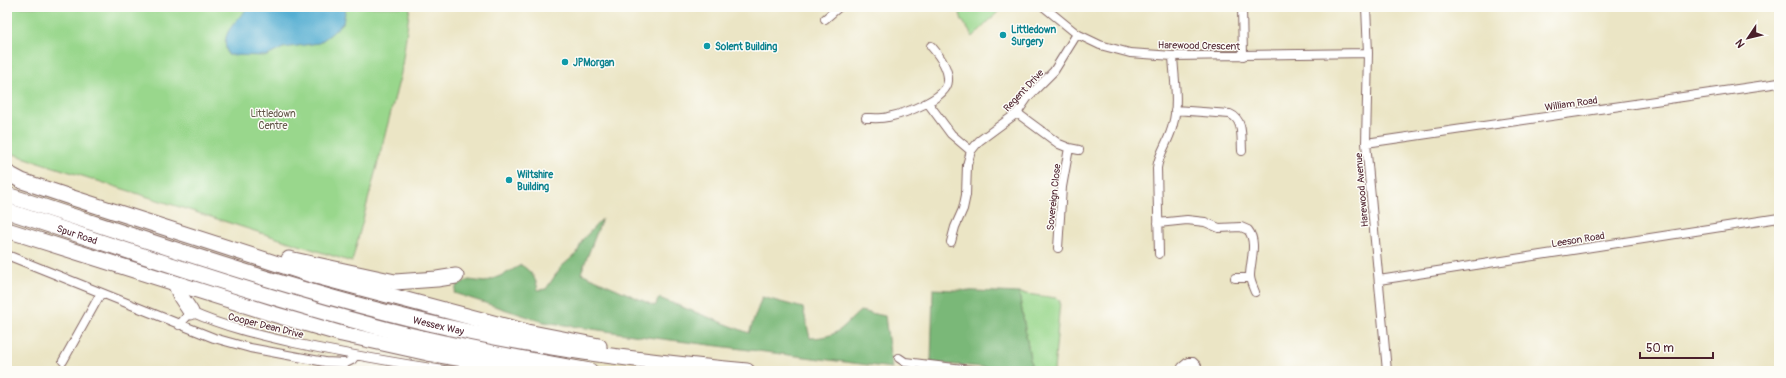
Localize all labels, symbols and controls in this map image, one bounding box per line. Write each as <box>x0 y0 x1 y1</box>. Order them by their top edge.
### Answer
north arrow <box>1728 18 1768 58</box>
place label: Littledown Surgery <box>1011 24 1057 48</box>
marker: Littledown Surgery <box>998 30 1008 40</box>
text: N <box>1732 36 1748 50</box>
street label: Harewood Crescent <box>1158 39 1241 53</box>
marker: Solent Building <box>702 41 712 51</box>
place label: Solent Building <box>715 41 777 53</box>
marker: JPMorgan <box>560 57 570 67</box>
place label: JPMorgan <box>573 57 615 69</box>
street label: Regent Drive <box>1001 67 1046 114</box>
street label: William Road <box>1544 94 1598 114</box>
park label: Littledown Centre <box>250 108 296 132</box>
street label: Harewood Avenue <box>1353 152 1371 228</box>
street label: Sovereign Close <box>1045 163 1063 231</box>
place label: Wiltshire Building <box>517 169 554 193</box>
marker: Wiltshire Building <box>504 175 514 185</box>
street label: Spur Road <box>55 223 99 247</box>
street label: Leeson Road <box>1551 230 1606 250</box>
street label: Cooper Dean Drive <box>227 311 305 341</box>
street label: Wessex Way <box>412 314 466 338</box>
scale bar <box>1640 334 1713 360</box>
text: 50 m <box>1646 341 1674 356</box>

